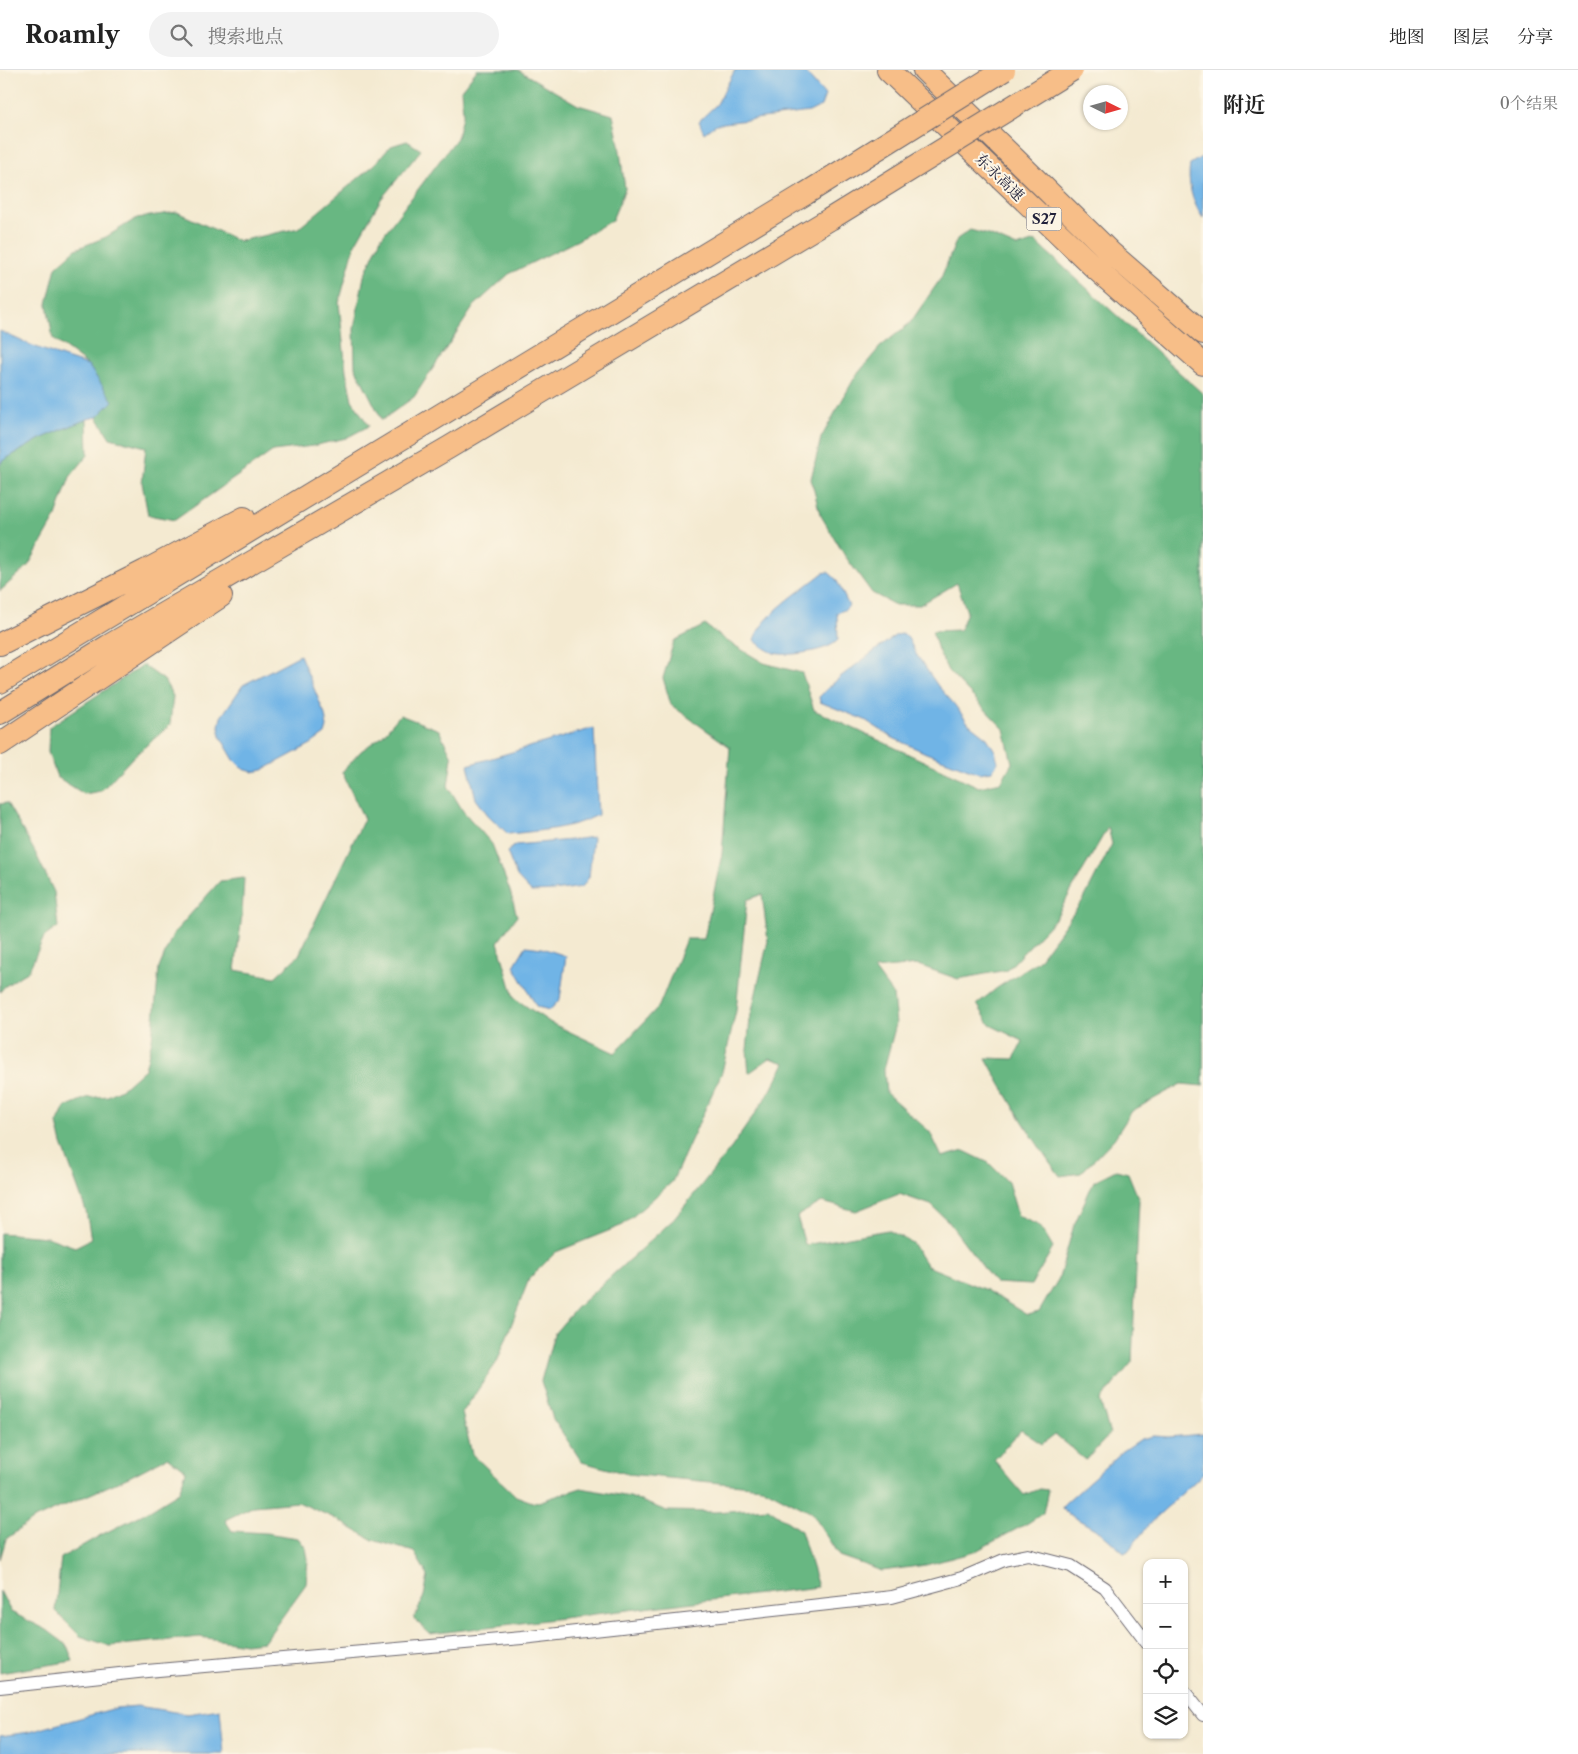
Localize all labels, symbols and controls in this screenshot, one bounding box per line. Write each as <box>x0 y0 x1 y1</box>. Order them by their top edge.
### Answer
search box <box>149 12 499 57</box>
text: Roamly <box>25 20 119 49</box>
icon: search <box>167 21 195 49</box>
text: 搜索地点 <box>207 25 283 48</box>
text: 地图 <box>1389 26 1425 48</box>
text: 图层 <box>1453 26 1489 48</box>
text: 分享 <box>1517 26 1553 48</box>
north arrow <box>1083 85 1128 130</box>
text: 附近 <box>1223 92 1265 117</box>
text: 0个结果 <box>1500 93 1558 113</box>
street label: 东永高速 <box>972 149 1028 205</box>
road number: S27 <box>1026 208 1062 230</box>
map controls <box>1143 1559 1188 1739</box>
button: + <box>1143 1559 1188 1604</box>
button: − <box>1143 1604 1188 1649</box>
button: locate <box>1143 1649 1188 1694</box>
button: layers <box>1143 1694 1188 1739</box>

